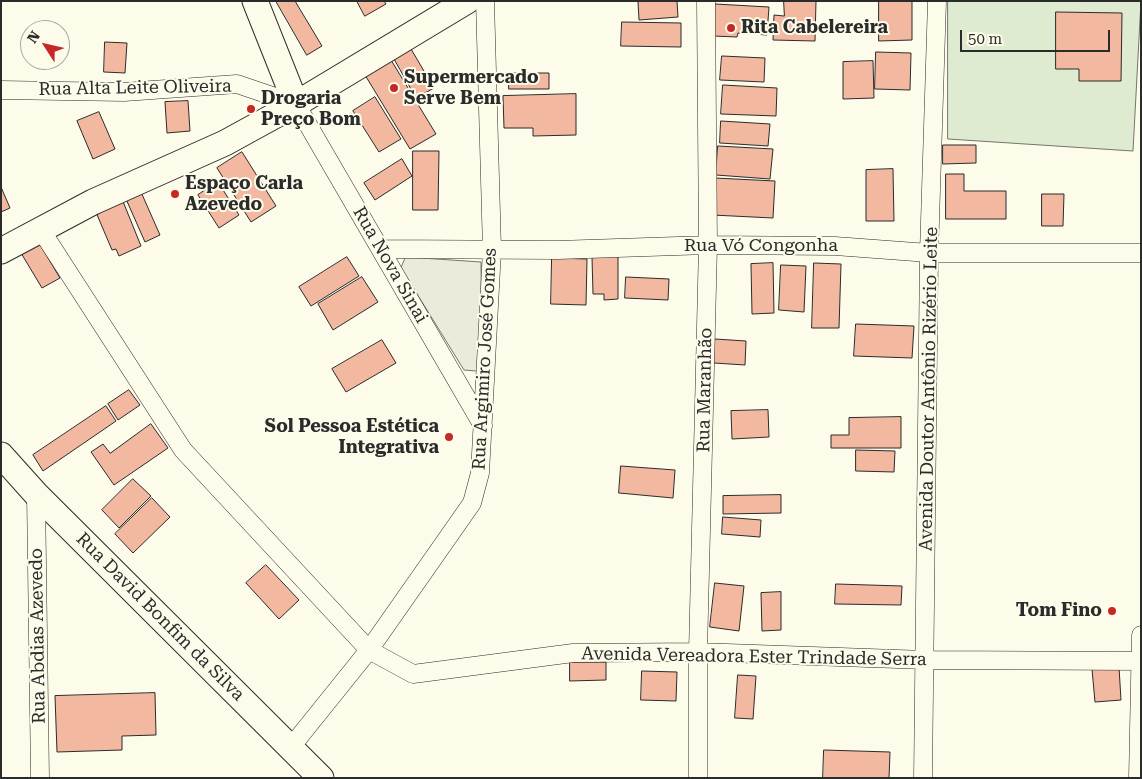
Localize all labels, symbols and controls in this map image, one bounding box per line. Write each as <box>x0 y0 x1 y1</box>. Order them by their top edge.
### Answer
place label: Rita Cabelereira <box>741 17 888 39</box>
north arrow <box>20 20 70 70</box>
scale bar <box>962 20 1112 52</box>
marker: Rita Cabelereira <box>725 22 737 34</box>
text: N <box>24 28 43 46</box>
text: 50 m <box>968 30 1002 48</box>
place label: Supermercado Serve Bem <box>404 67 539 110</box>
street label: Rua Alta Leite Oliveira <box>38 76 232 100</box>
marker: Supermercado Serve Bem <box>388 82 400 94</box>
place label: Drogaria Preço Bom <box>261 88 361 130</box>
marker: Drogaria Preço Bom <box>245 103 257 115</box>
place label: Espaço Carla Azevedo <box>185 173 303 215</box>
marker: Espaço Carla Azevedo <box>169 188 181 200</box>
street label: Rua Nova Sinai <box>348 203 432 327</box>
street label: Avenida Doutor Antônio Rizério Leite <box>915 227 943 551</box>
street label: Rua Vó Congonha <box>684 235 838 257</box>
street label: Rua Argimiro José Gomes <box>468 247 502 471</box>
street label: Rua Maranhão <box>693 327 717 453</box>
place label: Sol Pessoa Estética Integrativa <box>265 416 439 458</box>
marker: Sol Pessoa Estética Integrativa <box>443 431 455 443</box>
street label: Rua David Bonfim da Silva <box>71 528 249 706</box>
street label: Rua Abdias Azevedo <box>26 548 50 724</box>
place label: Tom Fino <box>1016 600 1102 622</box>
marker: Tom Fino <box>1106 605 1118 617</box>
street label: Avenida Vereadora Ester Trindade Serra <box>581 643 927 671</box>

